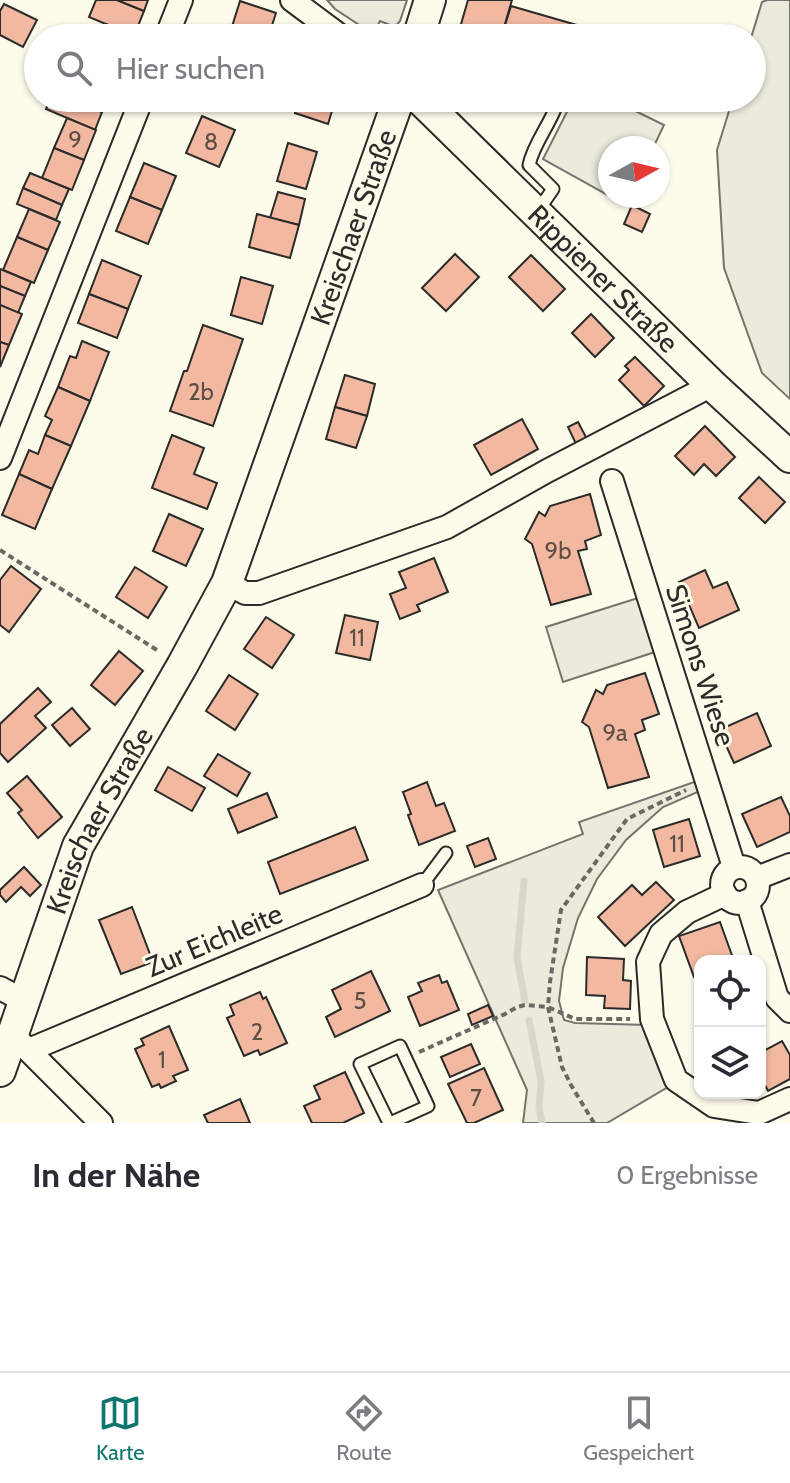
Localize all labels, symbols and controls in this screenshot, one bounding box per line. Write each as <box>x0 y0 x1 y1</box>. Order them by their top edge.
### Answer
search box <box>24 24 766 112</box>
icon: search <box>52 46 96 90</box>
text: Hier suchen <box>116 50 265 87</box>
house number: 9 <box>68 125 82 154</box>
street label: Kreischaer Straße <box>303 125 403 329</box>
house number: 8 <box>204 127 218 156</box>
north arrow <box>598 136 670 208</box>
street label: Rippiener Straße <box>521 197 686 360</box>
house number: 2b <box>188 377 214 406</box>
house number: 9b <box>545 536 571 565</box>
street label: Simons Wiese <box>659 580 743 750</box>
house number: 11 <box>349 623 365 652</box>
house number: 9a <box>602 718 628 747</box>
street label: Kreischaer Straße <box>39 721 160 918</box>
house number: 11 <box>669 829 685 858</box>
street label: Zur Eichleite <box>141 896 287 984</box>
map controls <box>694 955 766 1099</box>
button: locate <box>694 955 766 1027</box>
house number: 5 <box>354 986 366 1015</box>
house number: 2 <box>251 1017 263 1046</box>
button: layers <box>694 1027 766 1099</box>
house number: 1 <box>158 1045 166 1074</box>
house number: 7 <box>470 1083 482 1112</box>
text: In der Nähe <box>32 1154 200 1196</box>
text: 0 Ergebnisse <box>616 1159 758 1191</box>
tab: Karte <box>96 1391 144 1466</box>
tab: Route <box>336 1391 391 1466</box>
tab: Gespeichert <box>583 1391 694 1466</box>

